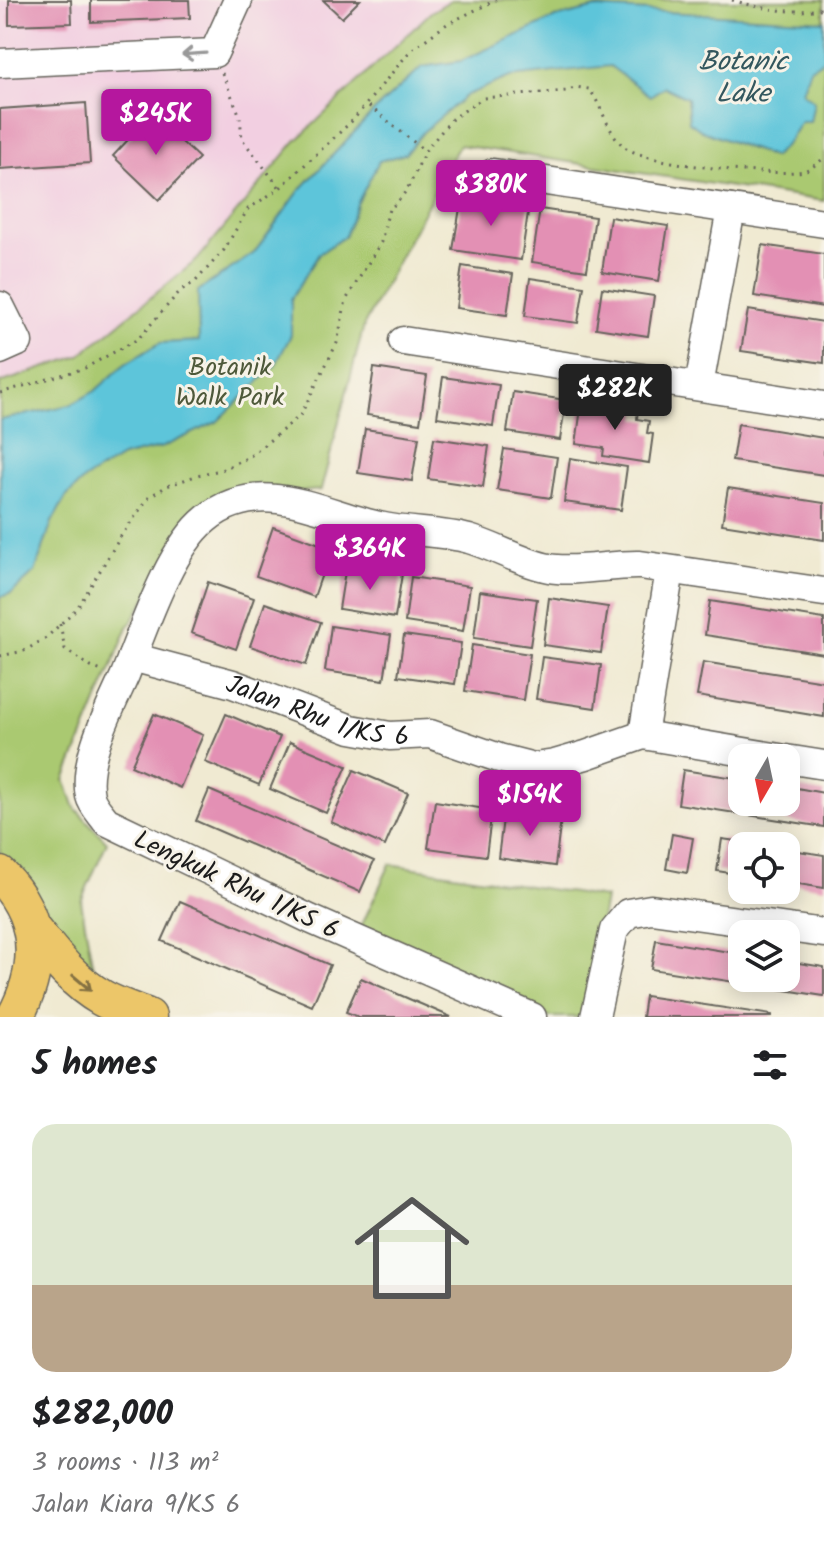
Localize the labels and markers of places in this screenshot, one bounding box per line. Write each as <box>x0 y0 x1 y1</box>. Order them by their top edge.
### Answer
pin: $245K <box>100 89 212 157</box>
pin: $380K <box>435 160 547 228</box>
pin: $282K <box>559 364 671 432</box>
pin: $364K <box>314 524 426 592</box>
pin: $154K <box>474 770 586 838</box>

